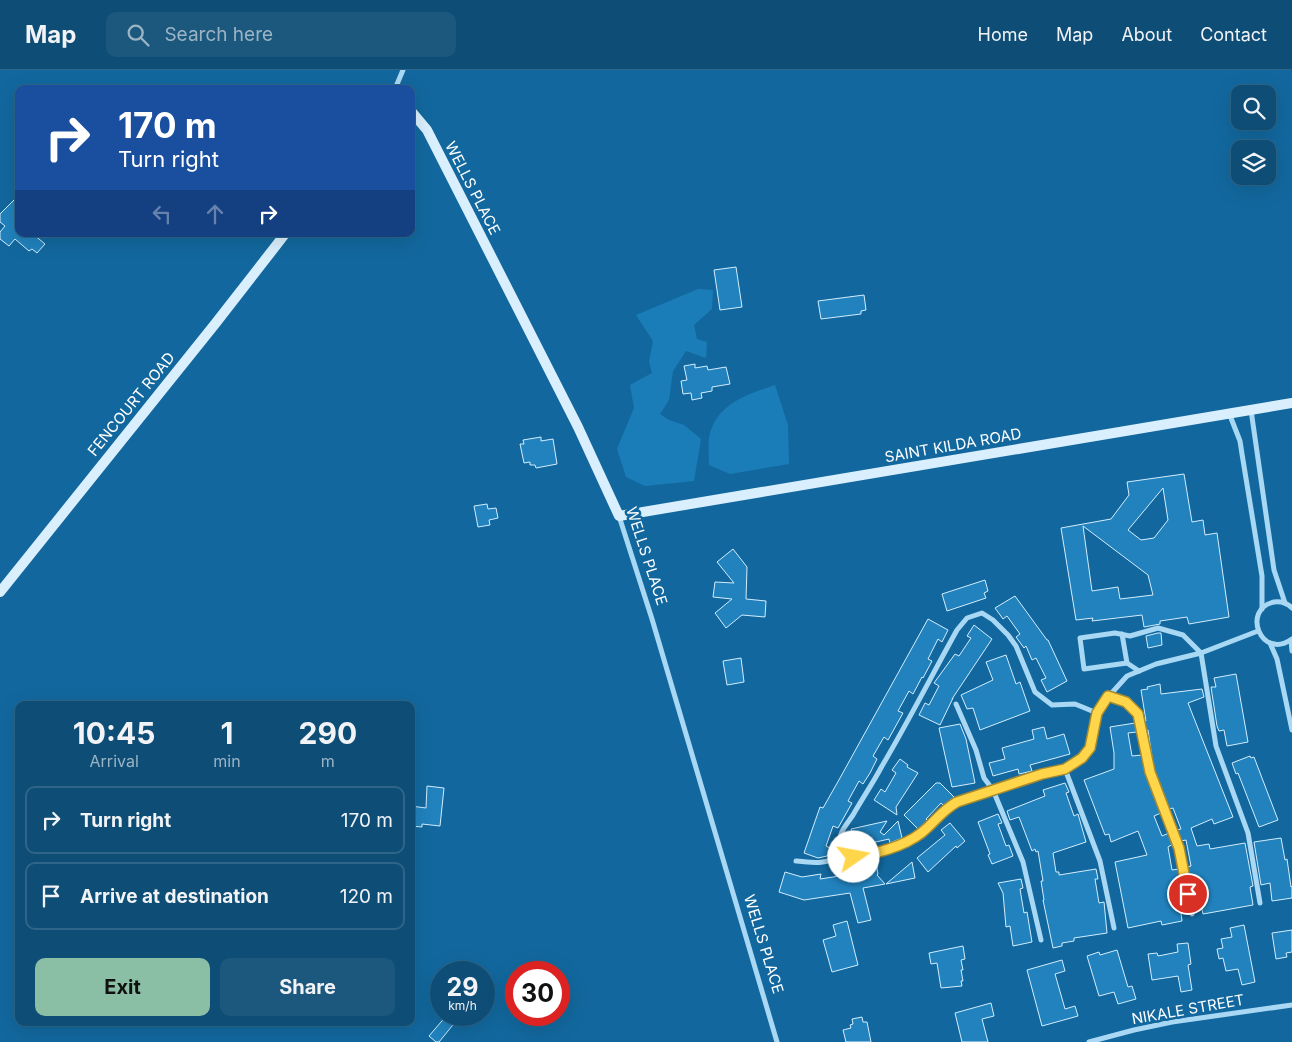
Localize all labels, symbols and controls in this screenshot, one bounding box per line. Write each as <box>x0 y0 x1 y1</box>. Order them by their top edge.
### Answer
search box <box>106 12 456 57</box>
text: Map <box>25 20 76 49</box>
icon: search <box>124 21 152 49</box>
text: Search here <box>164 23 273 46</box>
text: Home <box>978 24 1028 45</box>
text: Map <box>1056 24 1093 45</box>
text: About <box>1121 24 1172 45</box>
text: Contact <box>1200 24 1267 45</box>
map controls <box>1231 85 1276 185</box>
button: search <box>1231 85 1276 130</box>
text: 170 m <box>118 104 217 146</box>
icon: right <box>35 105 100 170</box>
street label: WELLS PLACE <box>441 138 505 238</box>
button: layers <box>1231 140 1276 185</box>
text: Turn right <box>118 146 219 172</box>
icon: left <box>148 200 176 228</box>
icon: ahead <box>201 200 229 228</box>
icon: right <box>254 200 282 228</box>
street label: FENCOURT ROAD <box>83 348 179 460</box>
street label: SAINT KILDA ROAD <box>883 424 1023 466</box>
street label: WELLS PLACE <box>622 504 672 608</box>
text: 10:45 <box>73 715 156 751</box>
text: 1 <box>221 715 233 751</box>
text: 290 <box>299 715 357 751</box>
text: Arrival <box>90 751 139 771</box>
text: min <box>213 751 241 771</box>
text: m <box>321 751 335 771</box>
icon: right <box>37 806 65 834</box>
text: Turn right <box>80 809 171 832</box>
text: 170 m <box>341 809 393 832</box>
position arrow <box>827 830 879 882</box>
pin <box>1167 873 1209 915</box>
icon: arrive <box>1174 880 1202 908</box>
icon: arrive <box>37 882 65 910</box>
text: Arrive at destination <box>80 885 269 908</box>
text: 120 m <box>340 885 393 908</box>
street label: WELLS PLACE <box>740 892 788 996</box>
button: Exit <box>35 958 210 1016</box>
button: Share <box>220 958 395 1016</box>
speed limit sign: 30 <box>505 961 570 1026</box>
text: 29 <box>447 972 478 1002</box>
street label: NIKALE STREET <box>1130 990 1246 1028</box>
text: km/h <box>448 998 477 1013</box>

